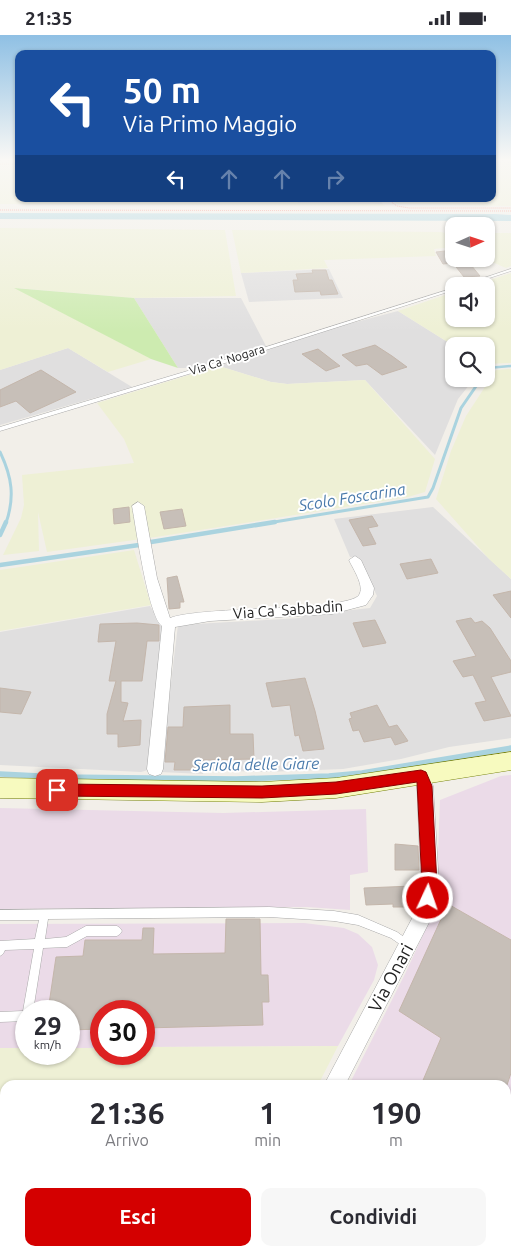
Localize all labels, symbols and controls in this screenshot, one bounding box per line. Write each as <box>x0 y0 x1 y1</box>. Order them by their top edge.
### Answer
text: 21:35 <box>25 7 73 29</box>
icon: left <box>40 70 105 135</box>
text: 50 m <box>123 70 201 110</box>
text: Via Primo Maggio <box>123 111 297 136</box>
icon: left <box>162 165 190 193</box>
icon: ahead <box>215 165 243 193</box>
icon: ahead <box>268 165 296 193</box>
icon: right <box>321 165 349 193</box>
north arrow <box>445 217 495 267</box>
map controls <box>445 217 495 387</box>
button: sound <box>445 277 495 327</box>
button: search <box>445 337 495 387</box>
street label: Via Ca' Nogara <box>188 342 266 377</box>
water label: Scolo Foscarina <box>296 480 407 514</box>
street label: Via Ca' Sabbadin <box>232 597 344 622</box>
water label: Seriola delle Giare <box>192 754 319 774</box>
pin <box>36 769 78 811</box>
icon: arrive <box>43 776 71 804</box>
position arrow <box>401 871 453 923</box>
street label: Via Onari <box>364 940 416 1015</box>
speed limit sign: 30 <box>90 1000 155 1065</box>
text: 29 <box>33 1012 62 1040</box>
text: km/h <box>34 1038 61 1051</box>
text: 21:36 <box>90 1096 165 1130</box>
text: 1 <box>259 1096 276 1130</box>
text: 190 <box>371 1096 421 1130</box>
text: Arrivo <box>105 1131 149 1149</box>
text: min <box>254 1131 281 1149</box>
text: m <box>389 1131 403 1149</box>
button: Esci <box>25 1188 251 1246</box>
button: Condividi <box>261 1188 486 1246</box>

